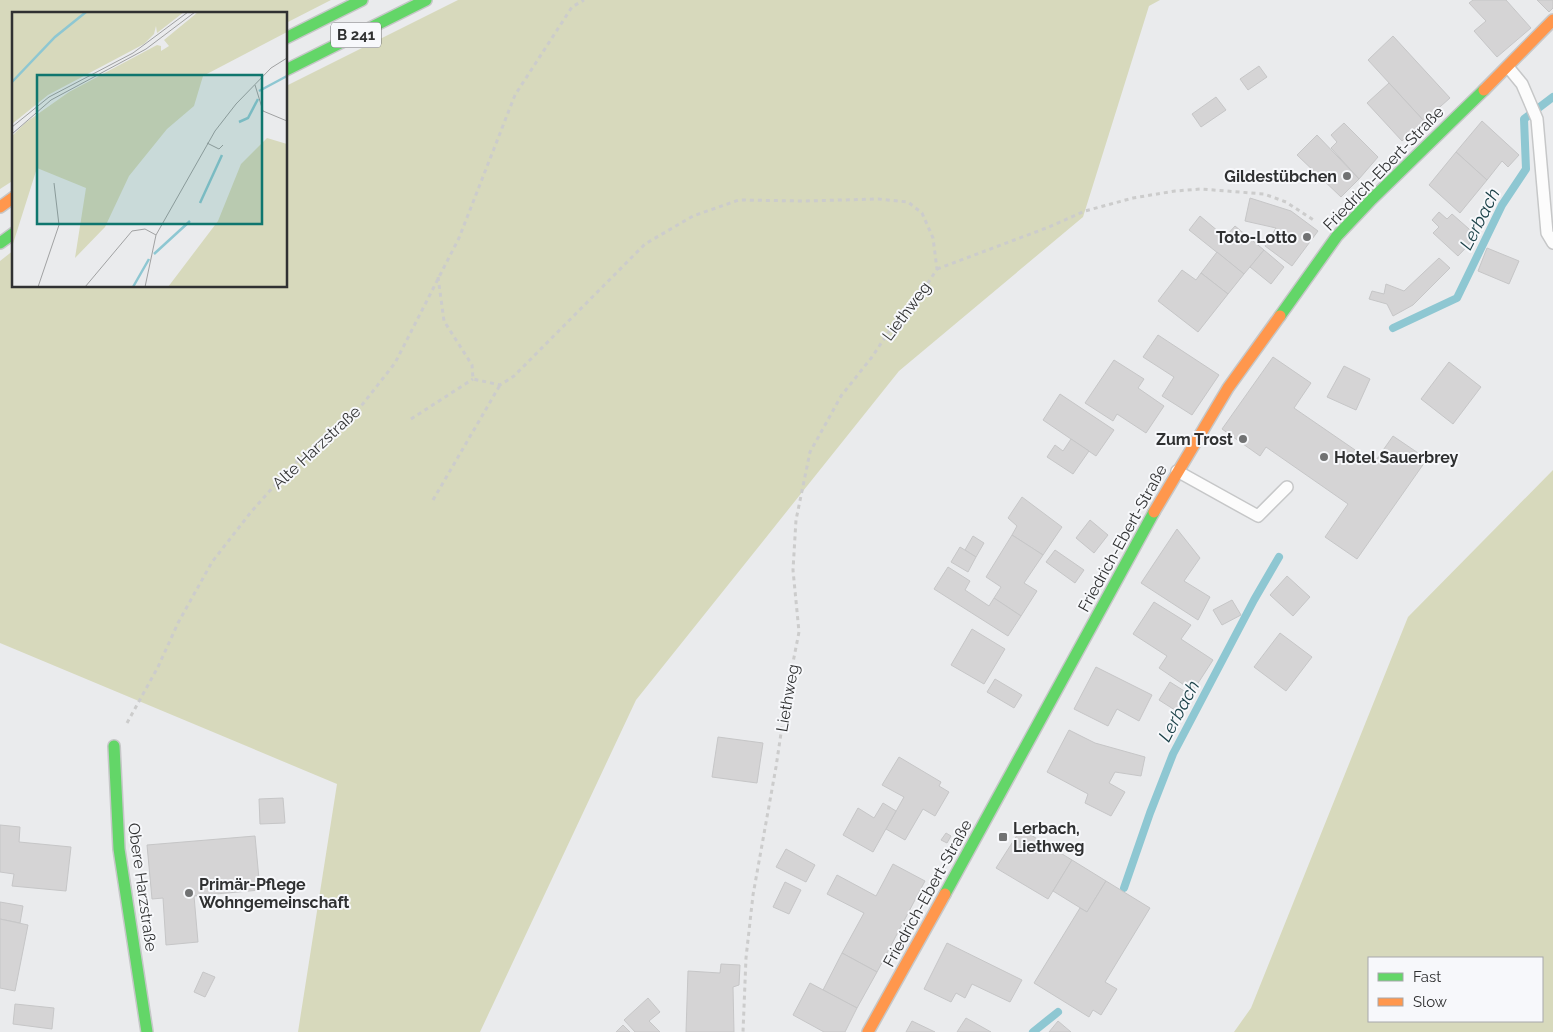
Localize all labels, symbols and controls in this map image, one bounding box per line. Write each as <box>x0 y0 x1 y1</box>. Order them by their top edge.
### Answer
inset map <box>12 12 288 288</box>
road number: B 241 <box>331 22 381 48</box>
street label: Friedrich-Ebert-Straße <box>1319 102 1448 234</box>
place label: Gildestübchen <box>1224 167 1337 186</box>
marker: Gildestübchen <box>1341 170 1353 182</box>
water label: Lerbach <box>1455 184 1504 253</box>
place label: Toto-Lotto <box>1216 228 1297 247</box>
marker: Toto-Lotto <box>1301 231 1313 243</box>
street label: Liethweg <box>878 278 935 344</box>
street label: Alte Harzstraße <box>268 402 364 493</box>
place label: Zum Trost <box>1156 430 1233 449</box>
marker: Zum Trost <box>1237 433 1249 445</box>
place label: Hotel Sauerbrey <box>1334 448 1459 467</box>
marker: Hotel Sauerbrey <box>1318 451 1330 463</box>
street label: Friedrich-Ebert-Straße <box>1074 461 1171 615</box>
street label: Liethweg <box>772 663 803 734</box>
water label: Lerbach <box>1154 677 1203 745</box>
street label: Friedrich-Ebert-Straße <box>879 816 976 970</box>
place label: Lerbach, Liethweg <box>1013 819 1084 856</box>
street label: Obere Harzstraße <box>124 822 161 953</box>
marker: Lerbach, Liethweg <box>997 831 1009 843</box>
place label: Primär-Pflege Wohngemeinschaft <box>199 875 350 912</box>
marker: Primär-Pflege Wohngemeinschaft <box>183 887 195 899</box>
legend <box>1368 957 1543 1022</box>
text: Fast <box>1413 968 1441 986</box>
text: Slow <box>1413 993 1447 1011</box>

